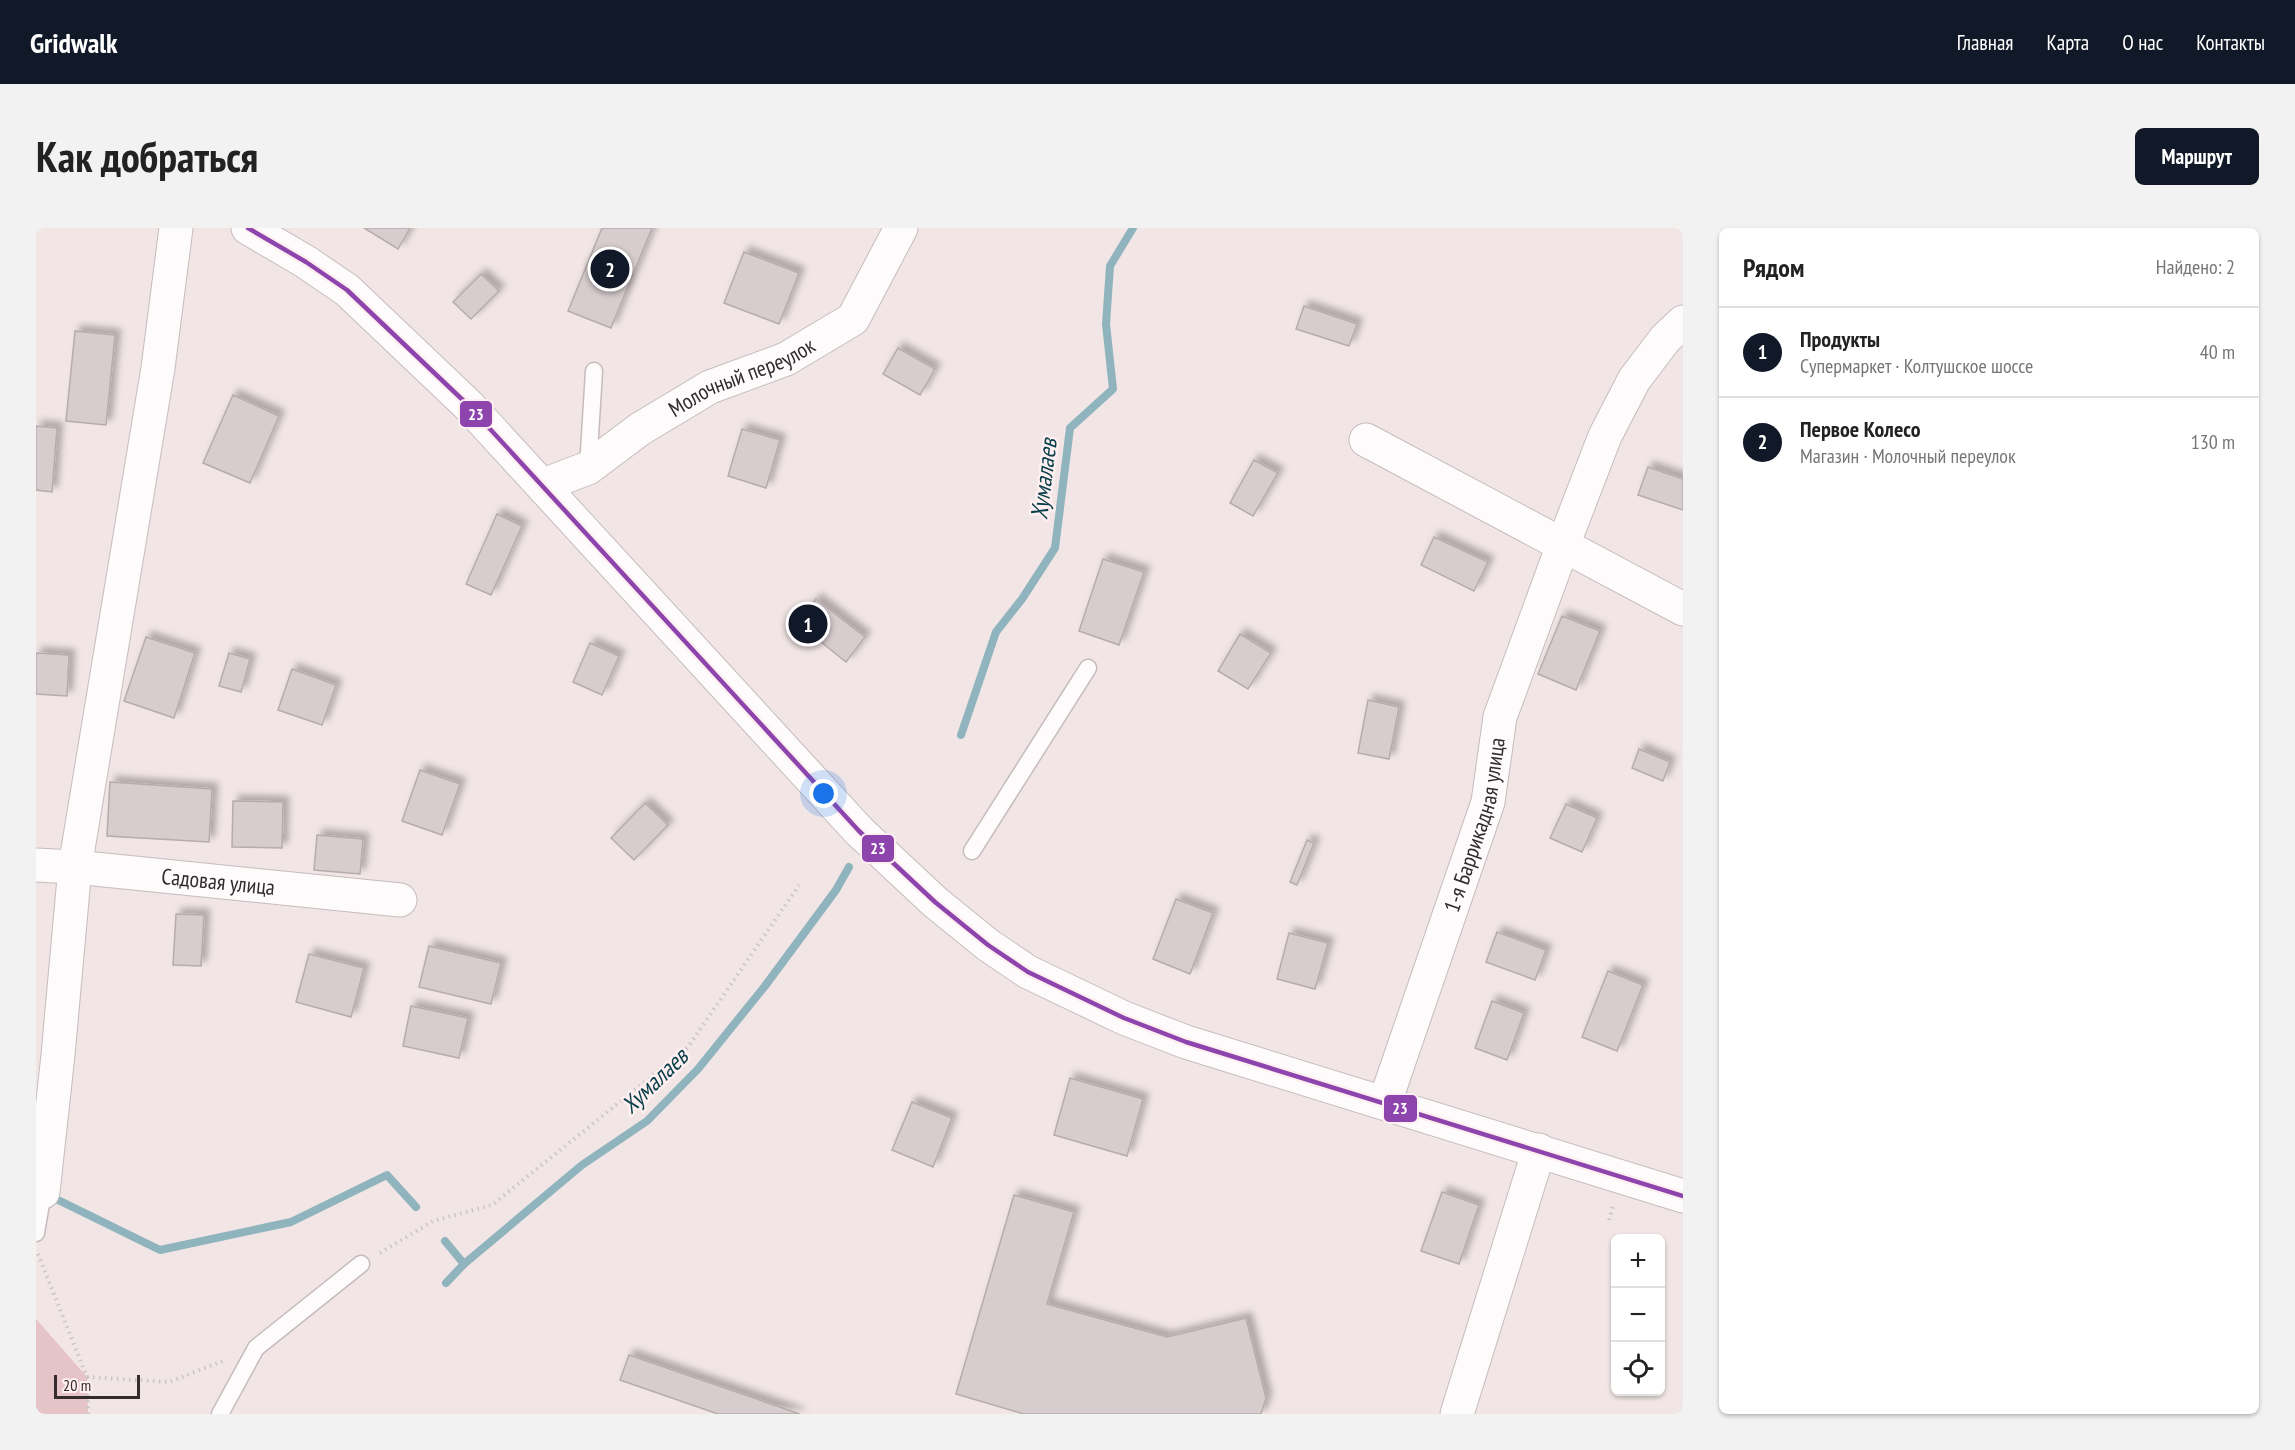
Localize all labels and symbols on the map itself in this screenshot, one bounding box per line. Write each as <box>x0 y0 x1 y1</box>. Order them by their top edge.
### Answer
pin: 2 <box>590 246 630 291</box>
street label: Молочный переулок <box>663 331 820 423</box>
line badge: 23 <box>459 400 493 428</box>
text: 23 <box>468 404 484 424</box>
water label: Хумалаев <box>1023 434 1064 521</box>
pin: 1 <box>788 602 828 646</box>
street label: 1-я Баррикадная улица <box>1437 736 1511 916</box>
your location <box>809 779 838 808</box>
line badge: 23 <box>861 834 895 863</box>
text: 23 <box>870 838 886 858</box>
street label: Садовая улица <box>160 862 276 901</box>
water label: Хумалаев <box>615 1040 696 1120</box>
line badge: 23 <box>1383 1094 1418 1123</box>
text: 23 <box>1392 1098 1408 1118</box>
scale bar <box>54 1372 140 1400</box>

